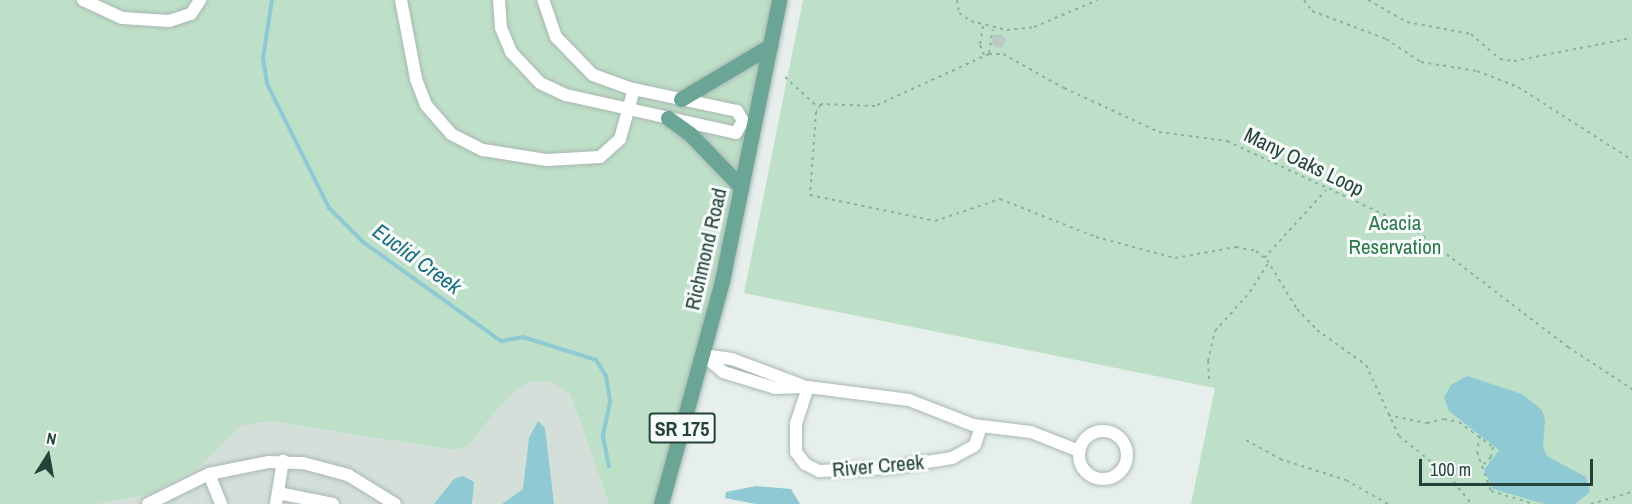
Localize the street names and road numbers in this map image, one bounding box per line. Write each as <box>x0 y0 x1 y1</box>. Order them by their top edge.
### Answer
street label: Many Oaks Loop <box>1240 122 1368 202</box>
street label: Richmond Road <box>680 186 732 312</box>
road number: SR 175 <box>648 411 716 445</box>
street label: River Creek <box>831 449 925 483</box>

